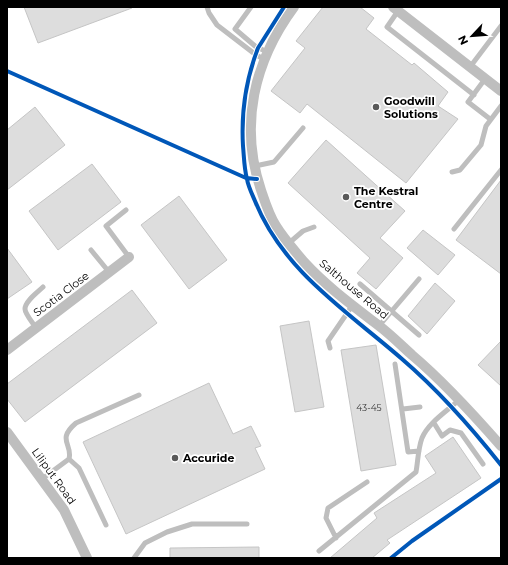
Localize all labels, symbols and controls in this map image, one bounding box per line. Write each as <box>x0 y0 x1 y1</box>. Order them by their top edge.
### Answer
north arrow <box>452 16 492 56</box>
text: N <box>455 33 471 47</box>
place label: Goodwill Solutions <box>384 94 438 121</box>
marker: Goodwill Solutions <box>371 102 381 112</box>
place label: The Kestral Centre <box>354 184 418 211</box>
marker: The Kestral Centre <box>341 192 351 202</box>
street label: Salthouse Road <box>317 256 391 322</box>
street label: Scotia Close <box>30 268 92 320</box>
house number: 43-45 <box>356 402 382 413</box>
street label: Liliput Road <box>29 445 79 507</box>
place label: Accuride <box>182 451 234 465</box>
marker: Accuride <box>170 453 180 463</box>

